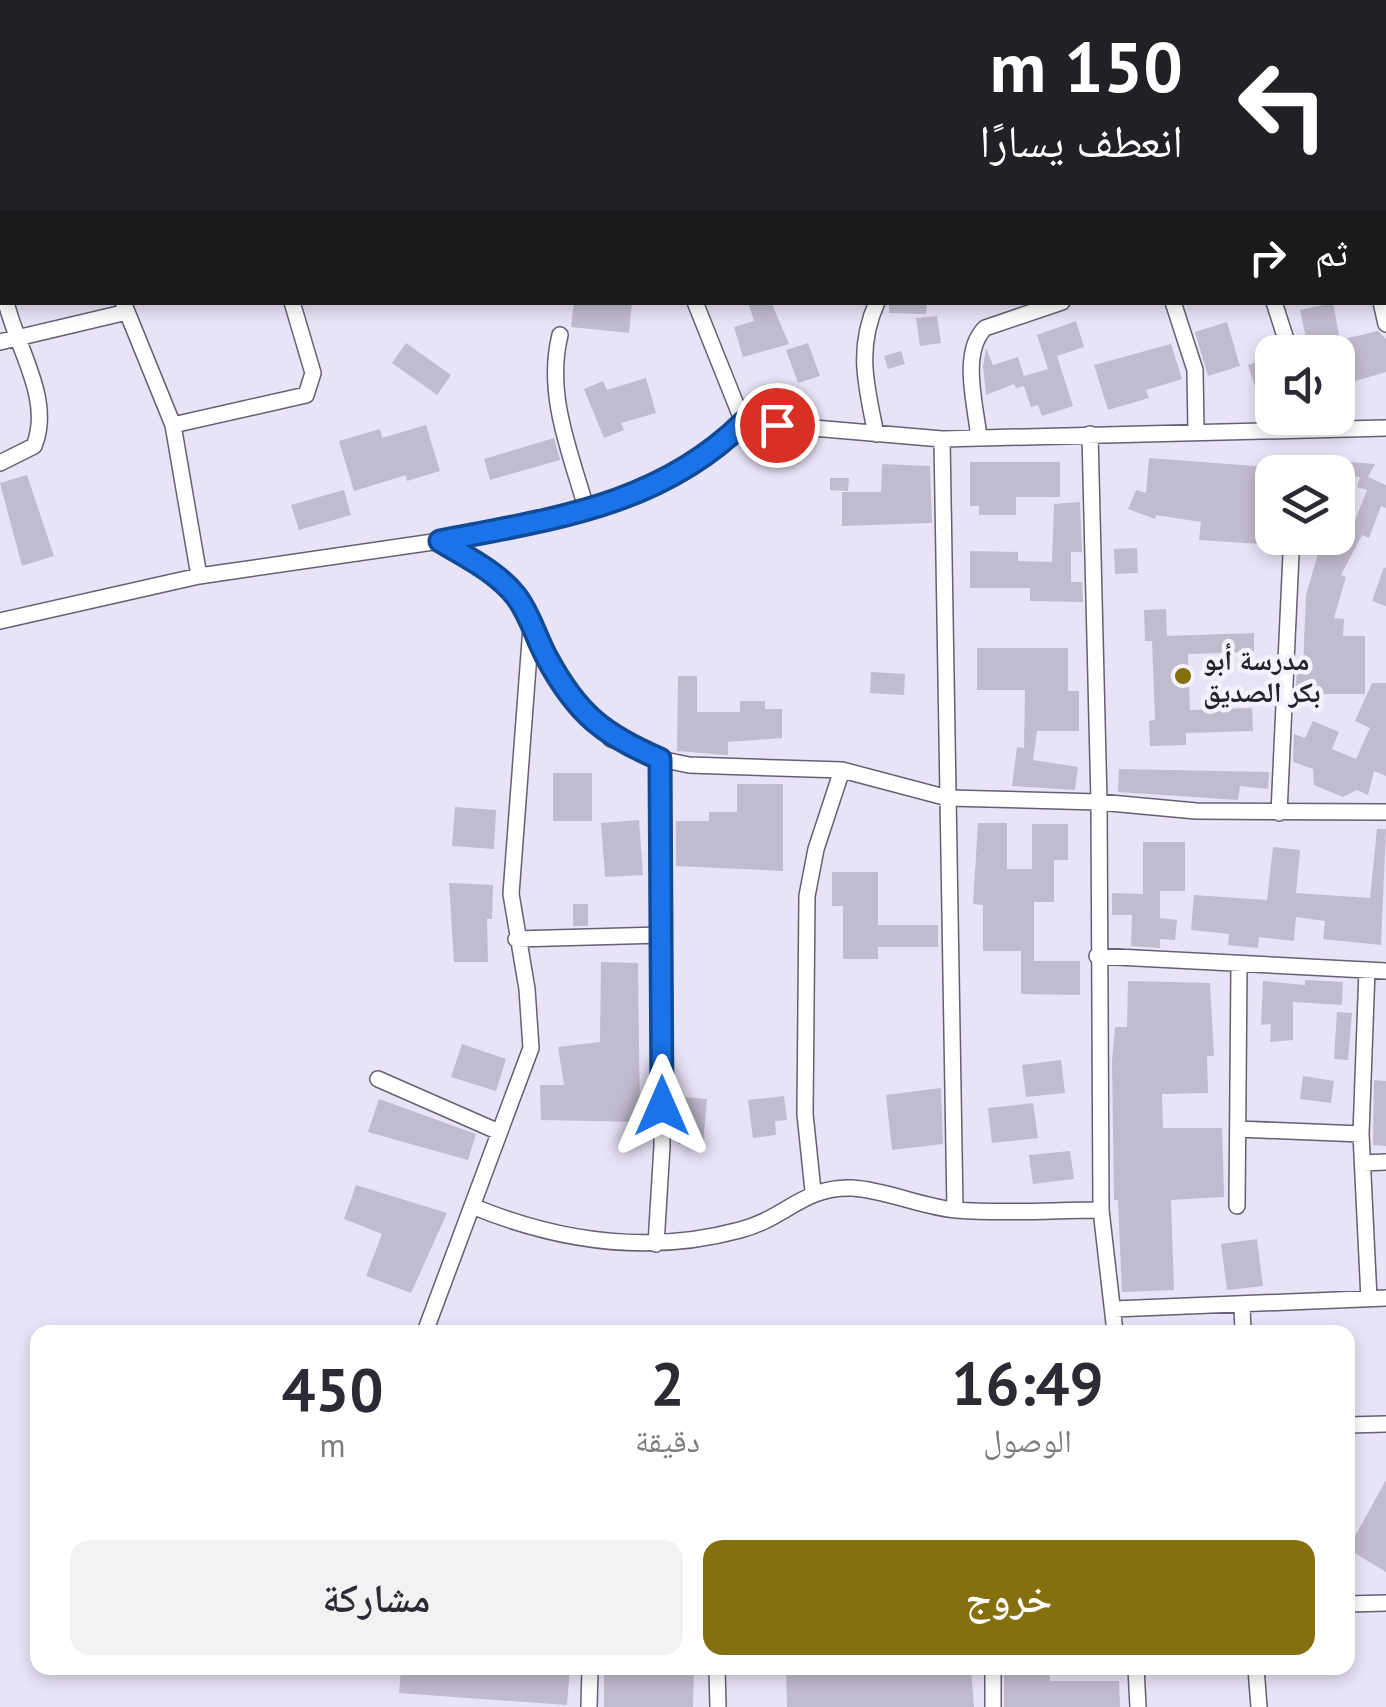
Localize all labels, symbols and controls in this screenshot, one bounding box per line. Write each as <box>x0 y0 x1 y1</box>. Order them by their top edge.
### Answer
text: 150 m <box>990 21 1183 111</box>
icon: left <box>1218 40 1348 170</box>
text: انعطف يسارًا <box>979 111 1183 169</box>
text: ثم <box>1315 227 1348 276</box>
icon: right <box>1240 230 1295 285</box>
map controls <box>1255 335 1355 555</box>
button: sound <box>1255 335 1355 435</box>
pin <box>735 383 820 468</box>
icon: arrive <box>750 398 805 453</box>
button: layers <box>1255 455 1355 555</box>
place label: مدرسة أبو بكر الصديق <box>1203 641 1321 710</box>
marker: مدرسة أبو بكر الصديق <box>1172 665 1194 687</box>
position arrow <box>610 1054 714 1158</box>
text: 2 <box>650 1344 684 1422</box>
text: 16:49 <box>951 1344 1104 1422</box>
text: 450 <box>281 1350 383 1428</box>
text: دقيقة <box>635 1419 700 1461</box>
text: الوصول <box>983 1419 1072 1461</box>
text: m <box>319 1424 345 1466</box>
button: مشاركة <box>70 1540 683 1655</box>
button: خروج <box>703 1540 1315 1655</box>

